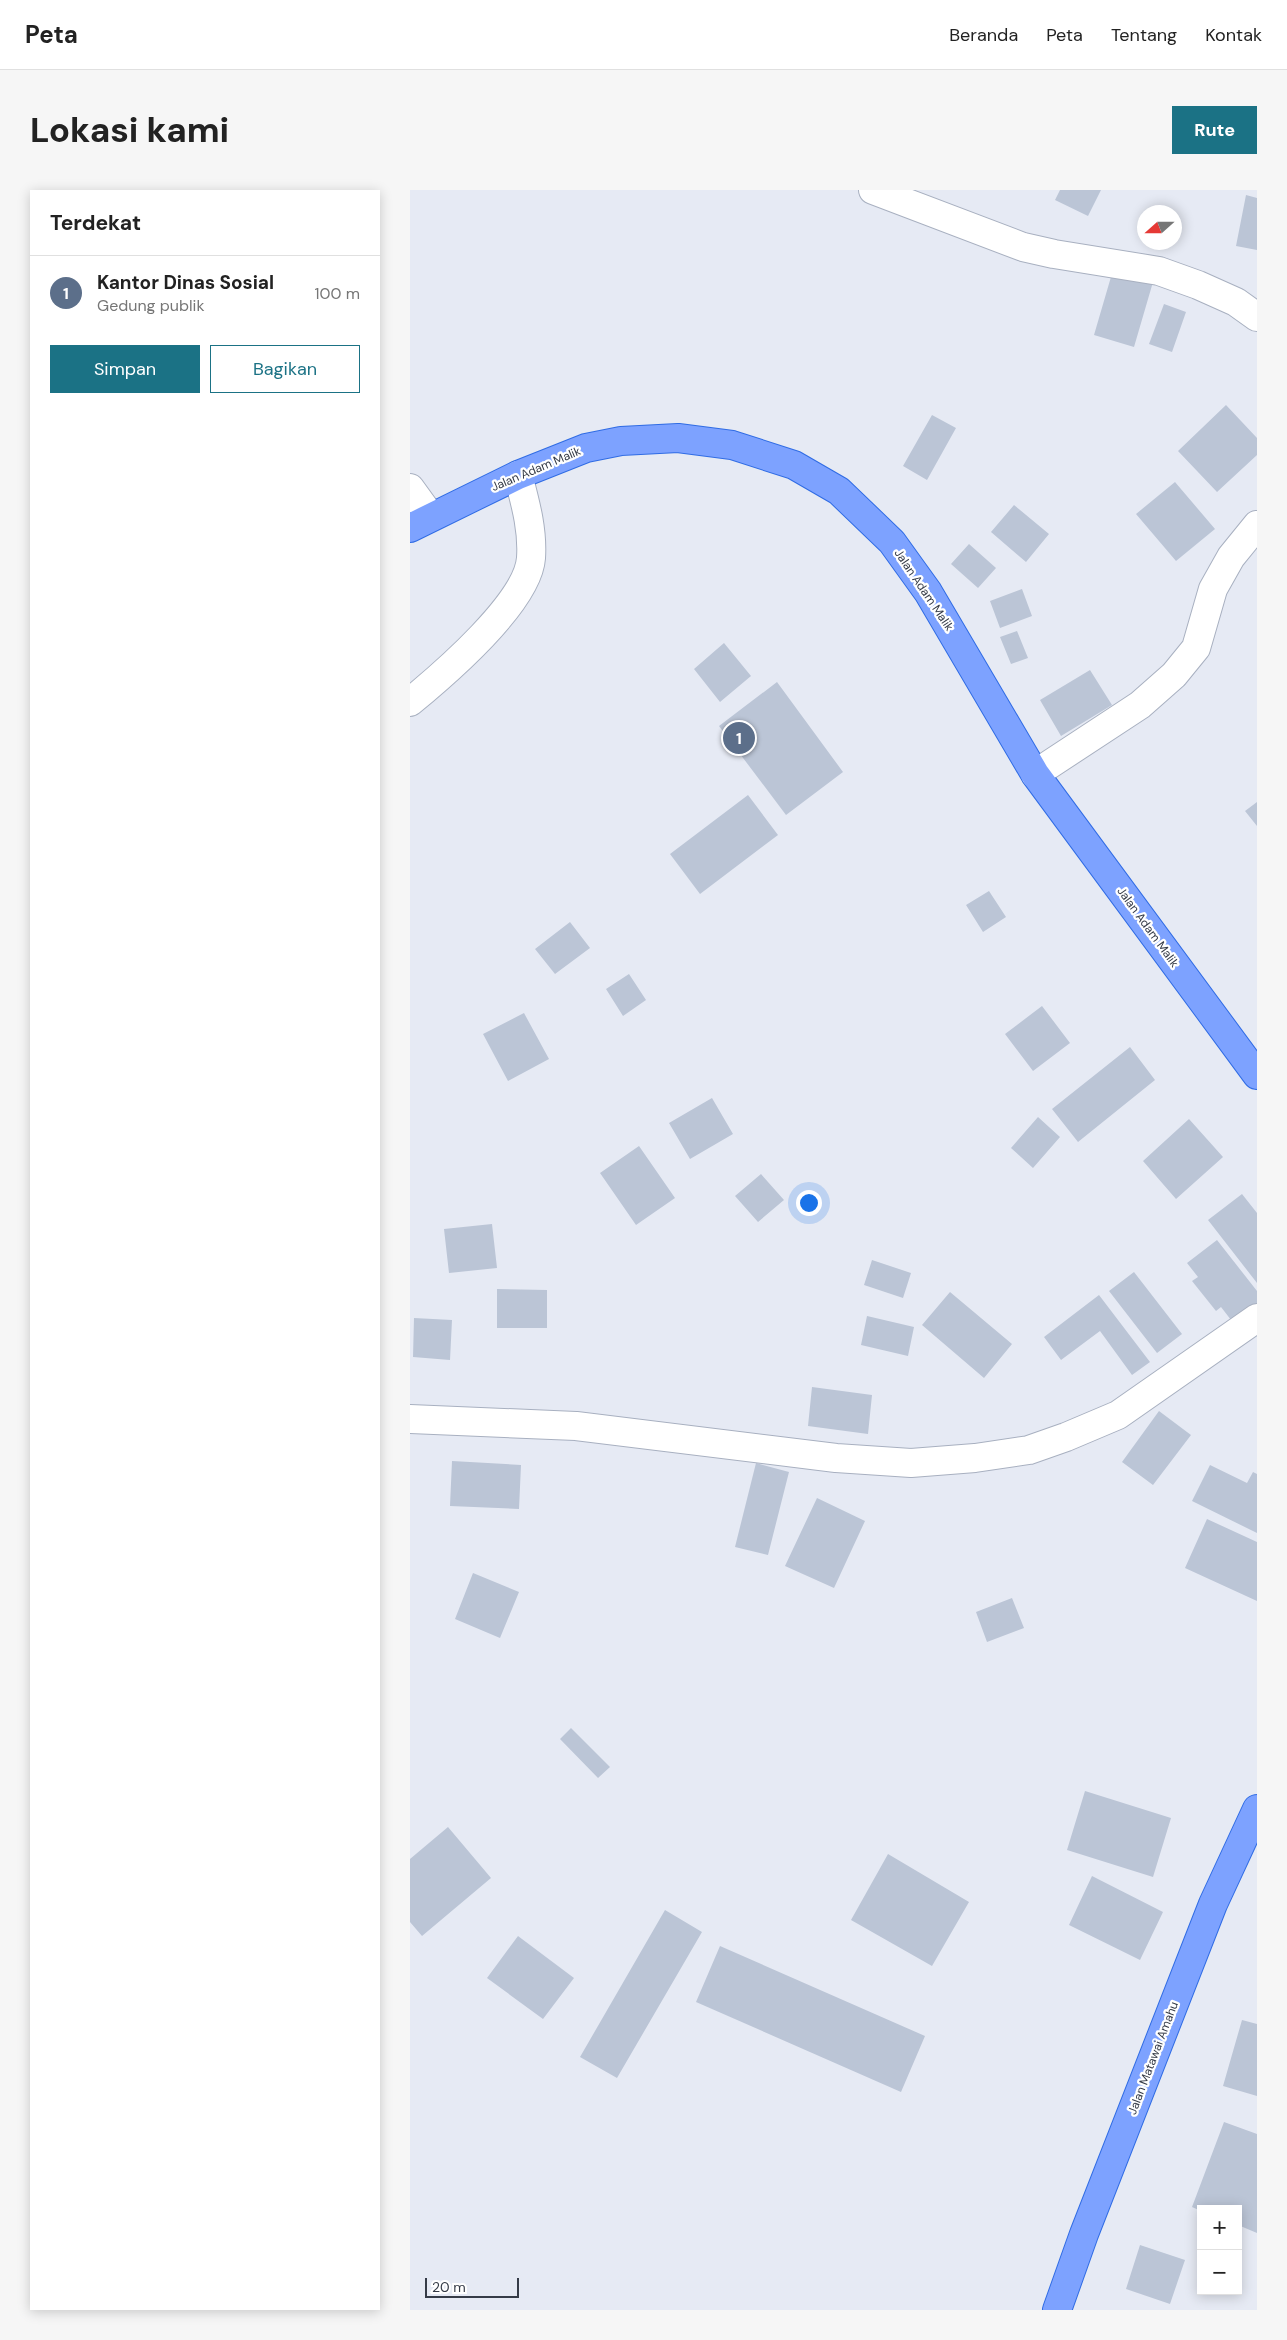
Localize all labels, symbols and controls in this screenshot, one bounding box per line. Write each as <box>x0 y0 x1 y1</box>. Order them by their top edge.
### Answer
text: Peta <box>25 19 78 50</box>
text: Beranda <box>949 23 1018 47</box>
text: Peta <box>1046 23 1083 47</box>
text: Tentang <box>1111 23 1177 47</box>
text: Kontak <box>1205 23 1262 47</box>
button: Rute <box>1172 106 1257 154</box>
text: Lokasi kami <box>30 107 229 153</box>
north arrow <box>1137 205 1182 250</box>
text: Terdekat <box>50 209 141 237</box>
text: Kantor Dinas Sosial <box>97 270 274 295</box>
text: 1 <box>63 283 69 304</box>
text: 100 m <box>315 283 360 304</box>
text: Gedung publik <box>97 295 204 316</box>
button: Simpan <box>50 345 200 393</box>
button: Bagikan <box>210 345 360 393</box>
street label: Jalan Adam Malik <box>489 443 583 495</box>
street label: Jalan Adam Malik <box>891 546 957 634</box>
pin: 1 <box>723 719 755 757</box>
street label: Jalan Adam Malik <box>1113 884 1183 970</box>
your location <box>796 1190 822 1216</box>
street label: Jalan Matawai Amahu <box>1124 1999 1182 2117</box>
map controls <box>1197 2205 1242 2295</box>
button: + <box>1197 2205 1242 2250</box>
button: − <box>1197 2250 1242 2295</box>
scale bar <box>425 2275 519 2298</box>
text: 20 m <box>432 2278 466 2296</box>

